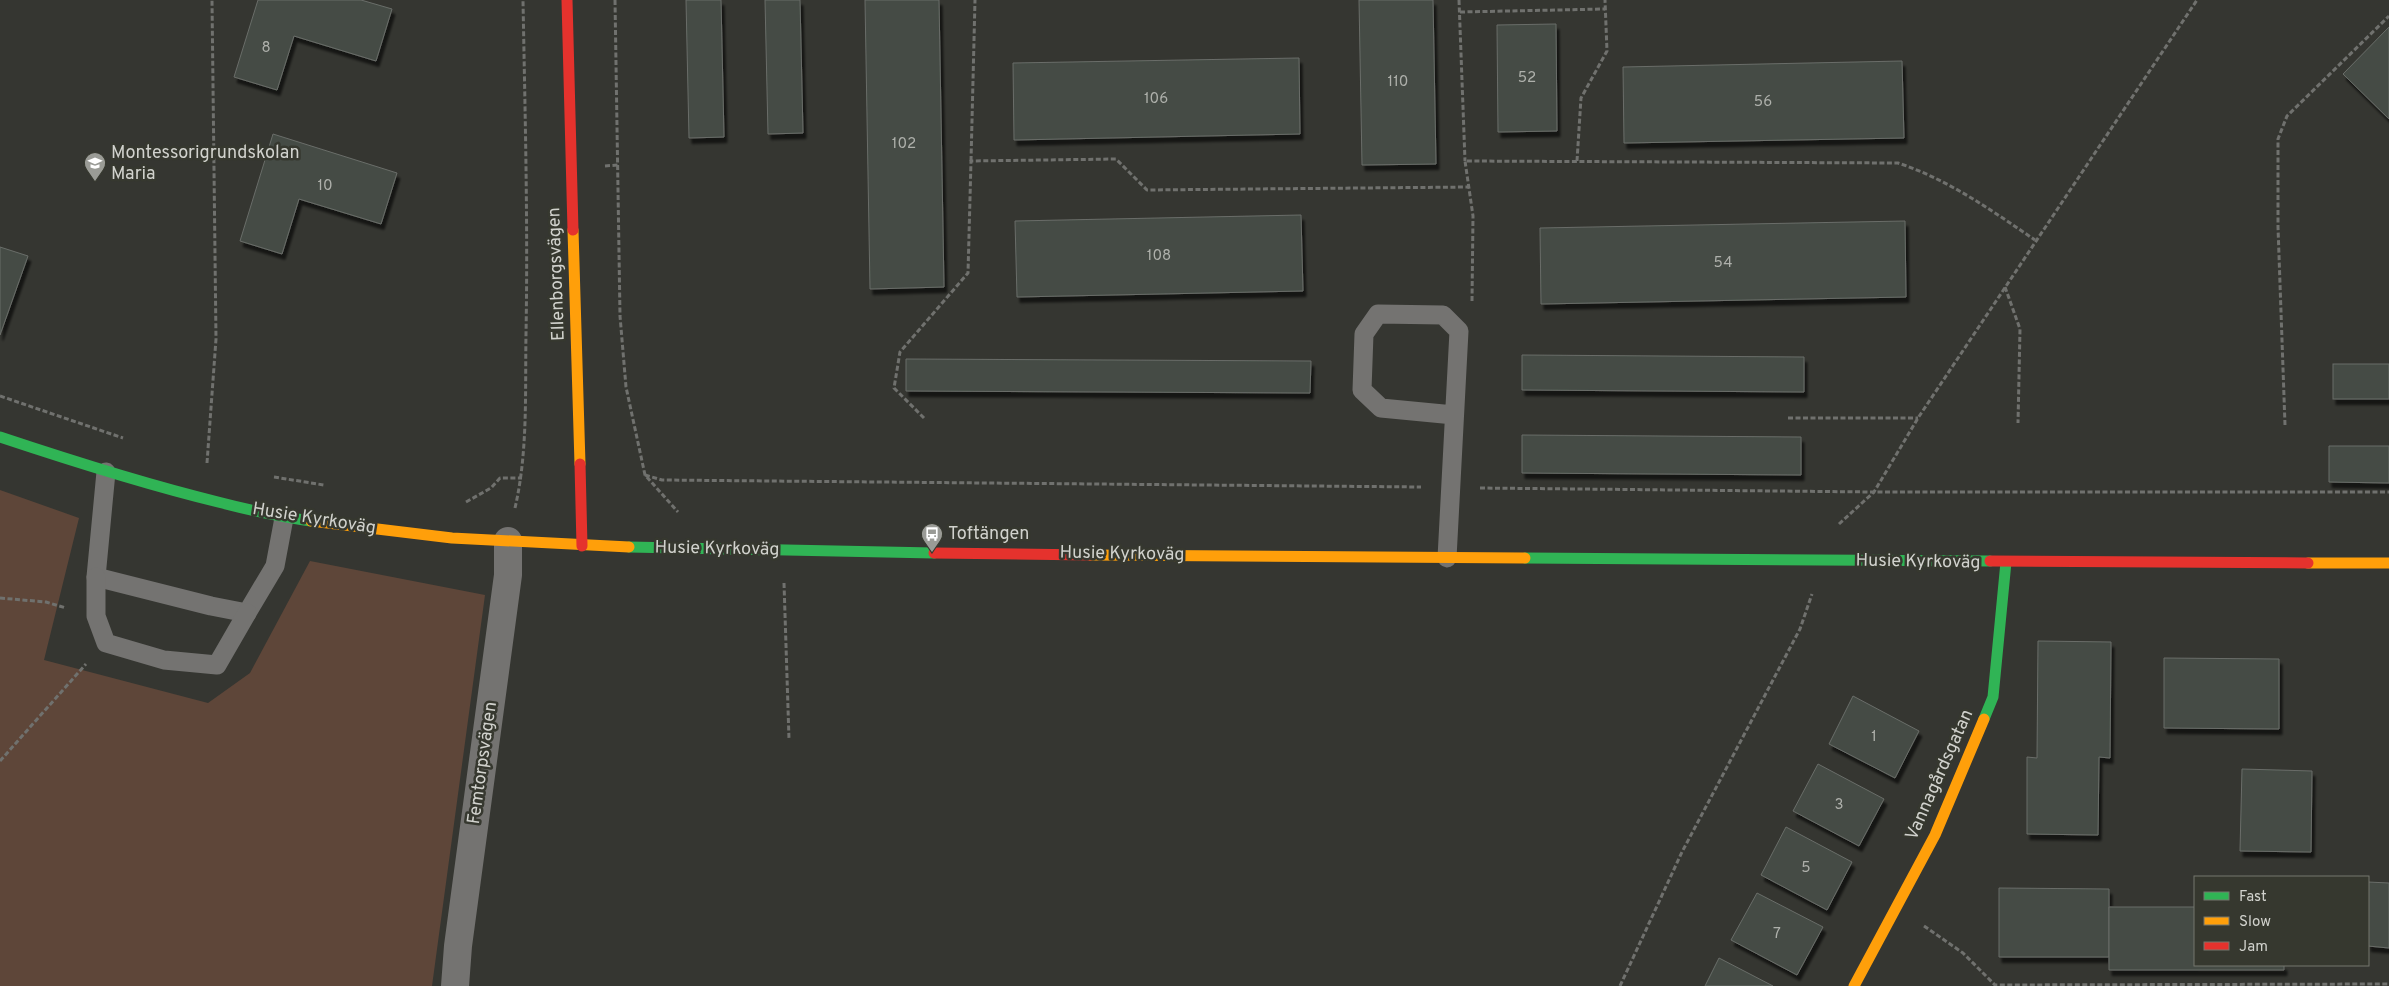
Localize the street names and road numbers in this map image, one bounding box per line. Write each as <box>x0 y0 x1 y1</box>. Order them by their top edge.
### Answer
street label: Ellenborgsvägen <box>543 207 571 341</box>
street label: Husie Kyrkoväg <box>251 498 377 540</box>
street label: Husie Kyrkoväg <box>654 536 780 562</box>
street label: Husie Kyrkoväg <box>1059 541 1185 567</box>
street label: Husie Kyrkoväg <box>1855 549 1981 575</box>
street label: Femtorpsvägen <box>463 700 503 826</box>
street label: Vannagårdsgatan <box>1901 706 1979 844</box>

